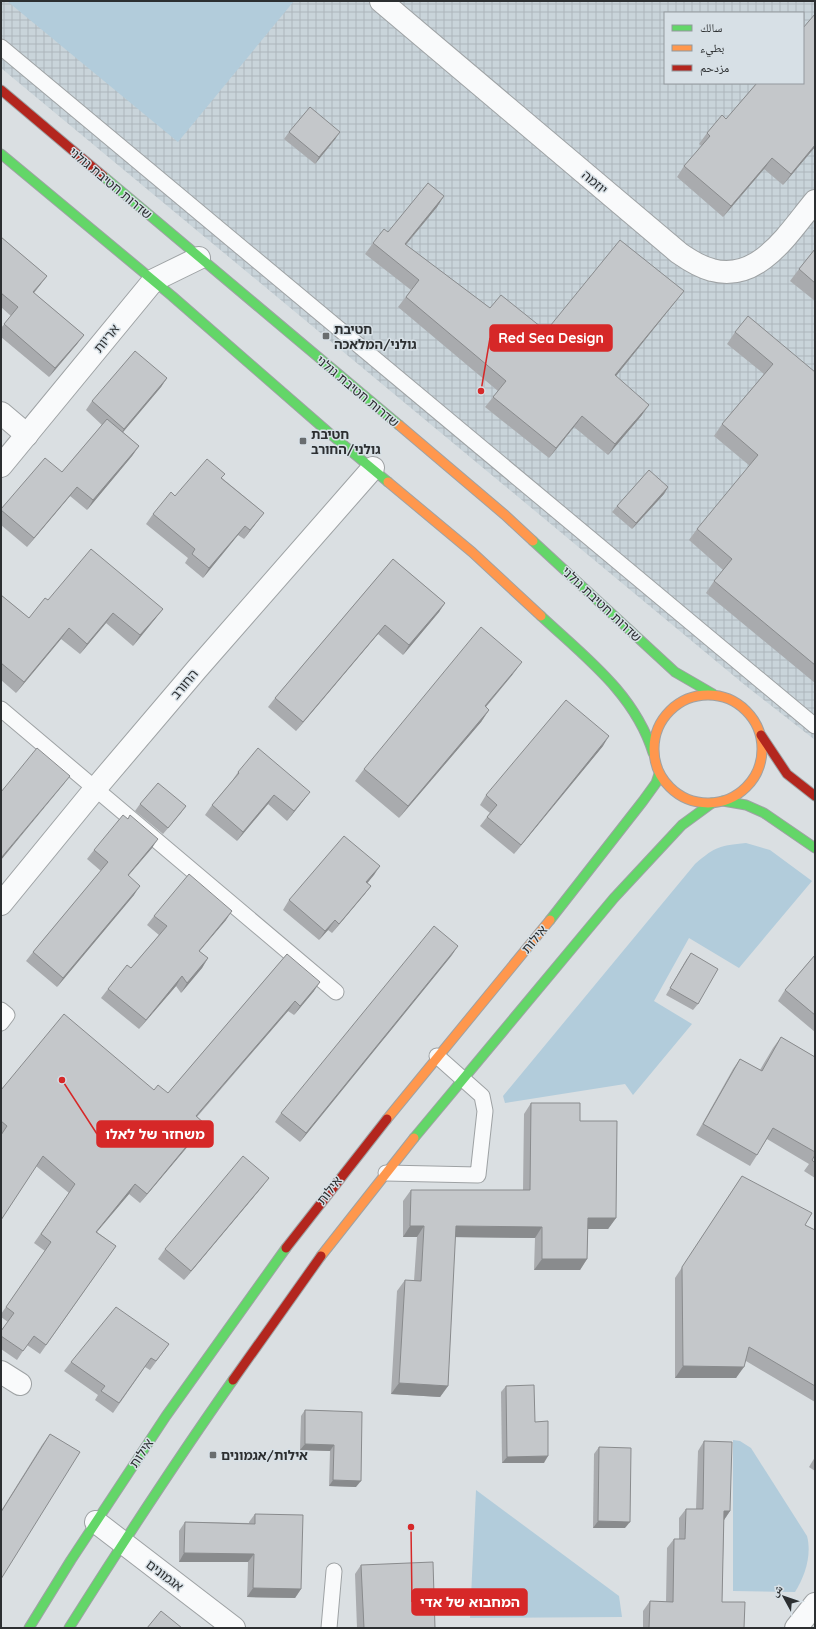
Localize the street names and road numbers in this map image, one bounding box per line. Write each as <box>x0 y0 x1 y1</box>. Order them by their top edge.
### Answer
street label: שדרות חטיבת גולני <box>66 144 156 222</box>
street label: יוזמה <box>579 167 611 197</box>
street label: אריות <box>90 321 122 355</box>
street label: שדרות חטיבת גולני <box>313 352 403 430</box>
street label: שדרות חטיבת גולני <box>559 563 645 645</box>
street label: החורב <box>167 666 201 702</box>
street label: אילות <box>518 922 550 956</box>
street label: אילות <box>313 1173 345 1207</box>
street label: אילות <box>126 1436 156 1470</box>
street label: אגמונים <box>143 1556 187 1594</box>

